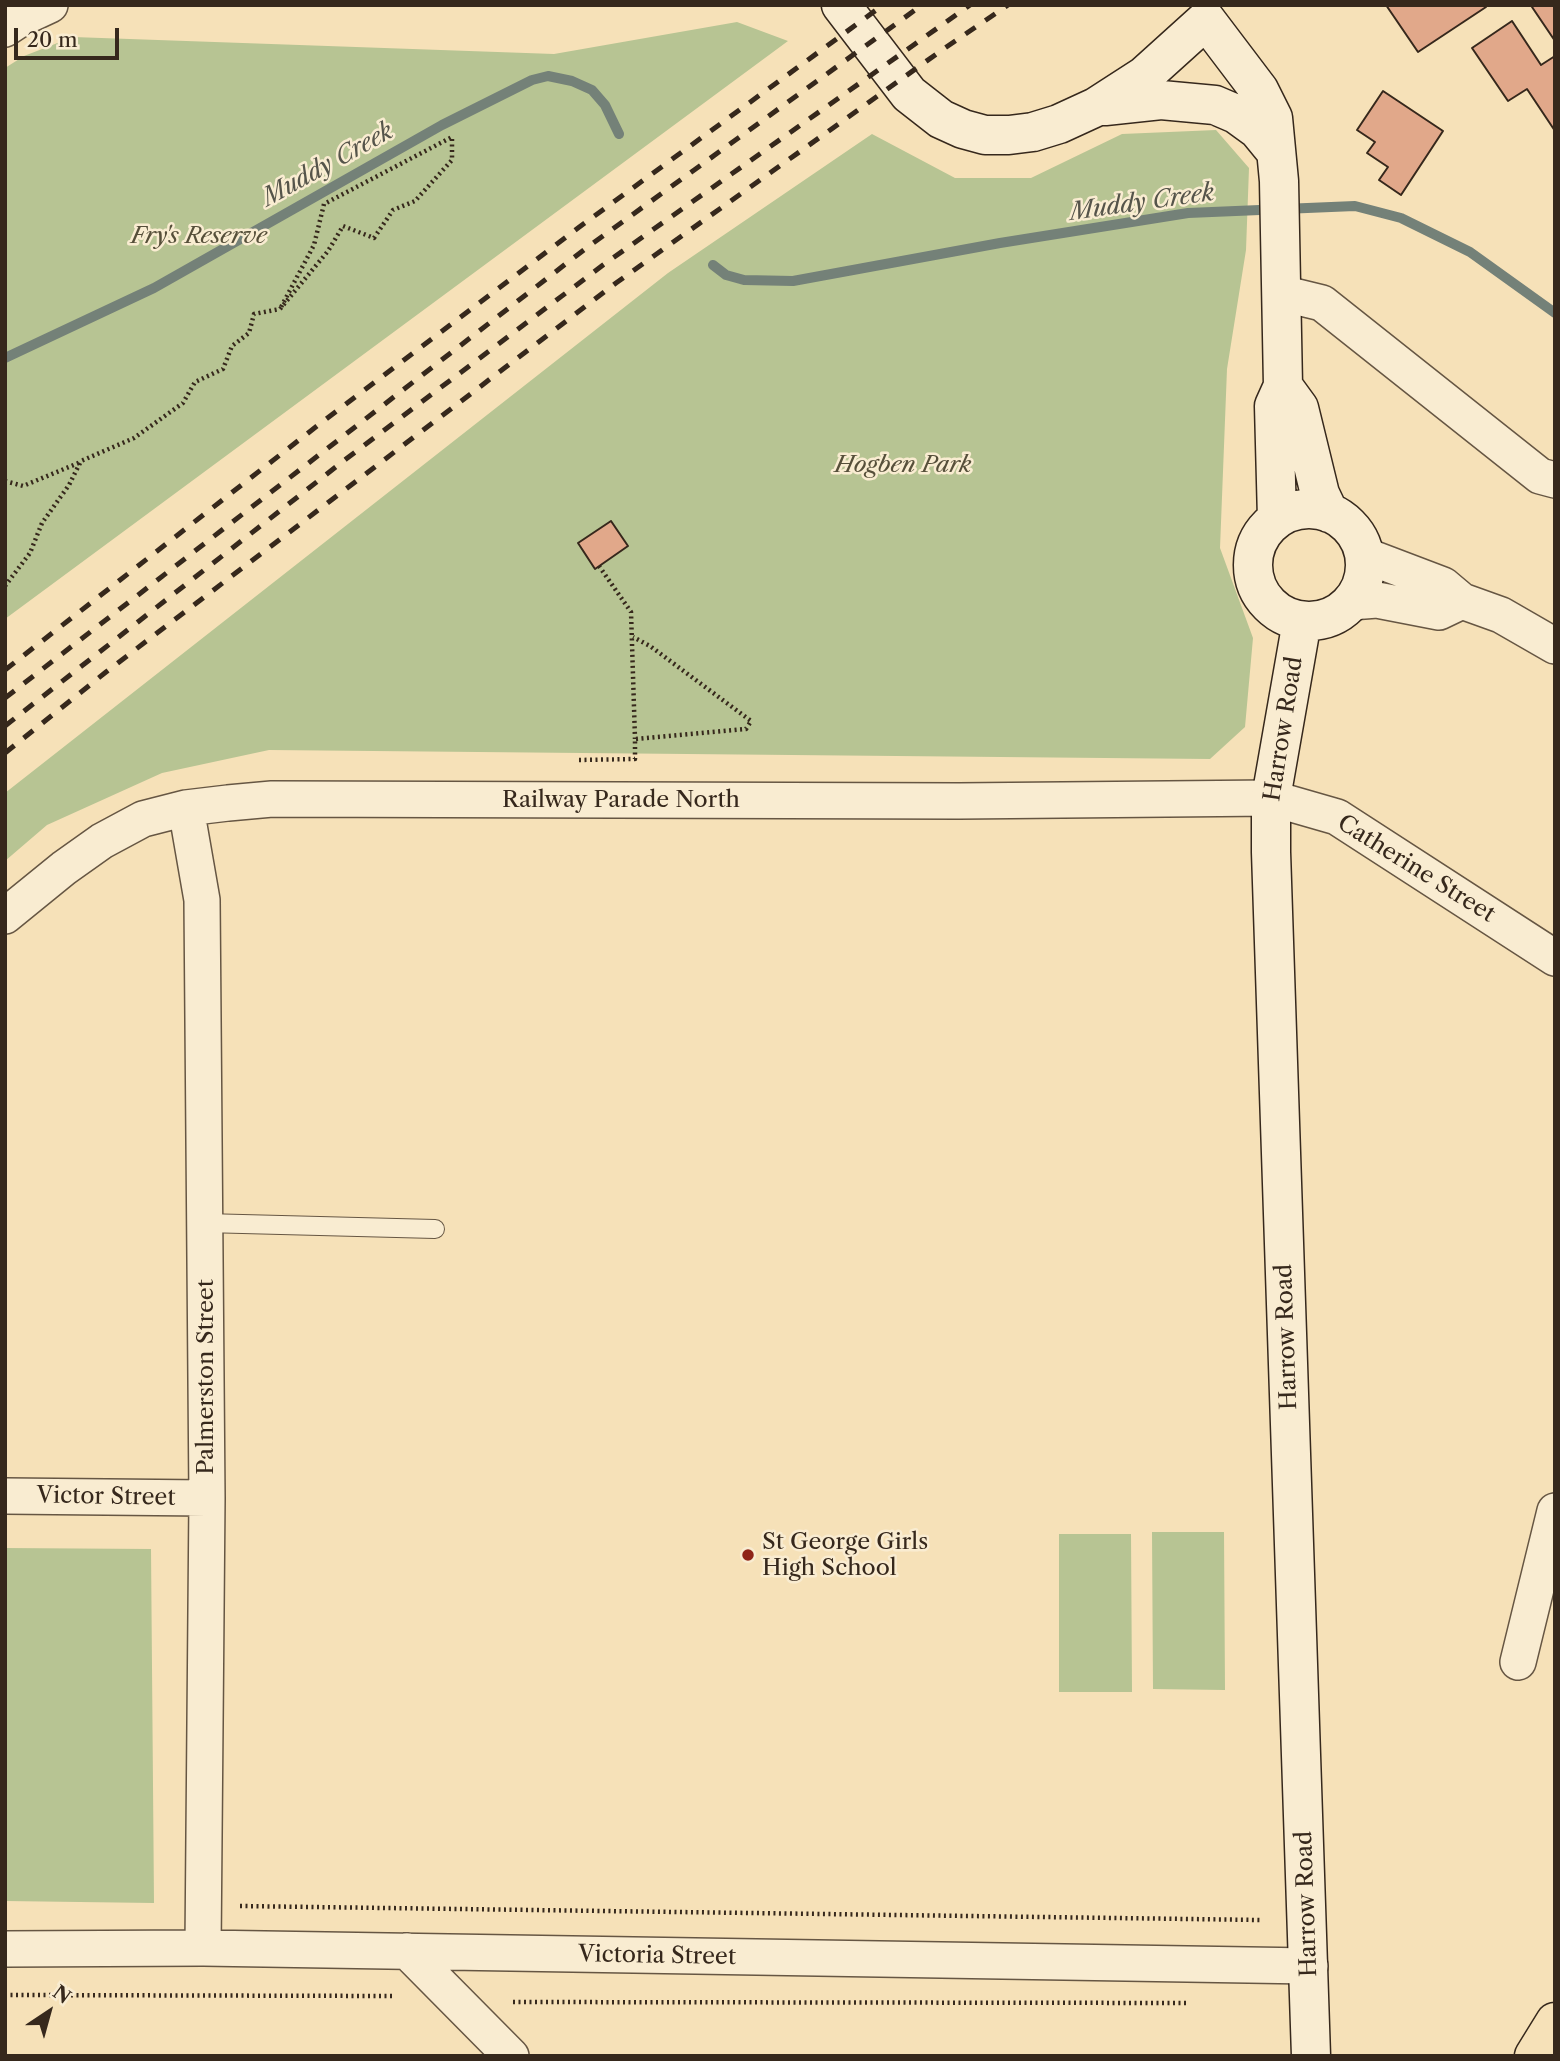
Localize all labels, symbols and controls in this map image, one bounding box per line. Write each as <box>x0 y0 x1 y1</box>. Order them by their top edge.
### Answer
scale bar <box>18 14 122 58</box>
text: 20 m <box>27 27 78 52</box>
water label: Muddy Creek <box>257 117 399 213</box>
water label: Muddy Creek <box>1068 179 1216 227</box>
park label: Fry's Reserve <box>131 222 267 250</box>
park label: Hogben Park <box>835 451 971 479</box>
street label: Harrow Road <box>1259 655 1309 803</box>
street label: Railway Parade North <box>502 786 740 814</box>
street label: Catherine Street <box>1332 809 1500 929</box>
street label: Harrow Road <box>1271 1263 1303 1411</box>
street label: Palmerston Street <box>192 1279 220 1475</box>
street label: Victor Street <box>36 1482 176 1512</box>
place label: St George Girls High School <box>762 1528 928 1582</box>
marker: St George Girls High School <box>740 1547 756 1563</box>
street label: Harrow Road <box>1291 1830 1323 1978</box>
street label: Victoria Street <box>578 1941 736 1971</box>
north arrow <box>14 1977 84 2047</box>
text: N <box>48 1980 75 2009</box>

